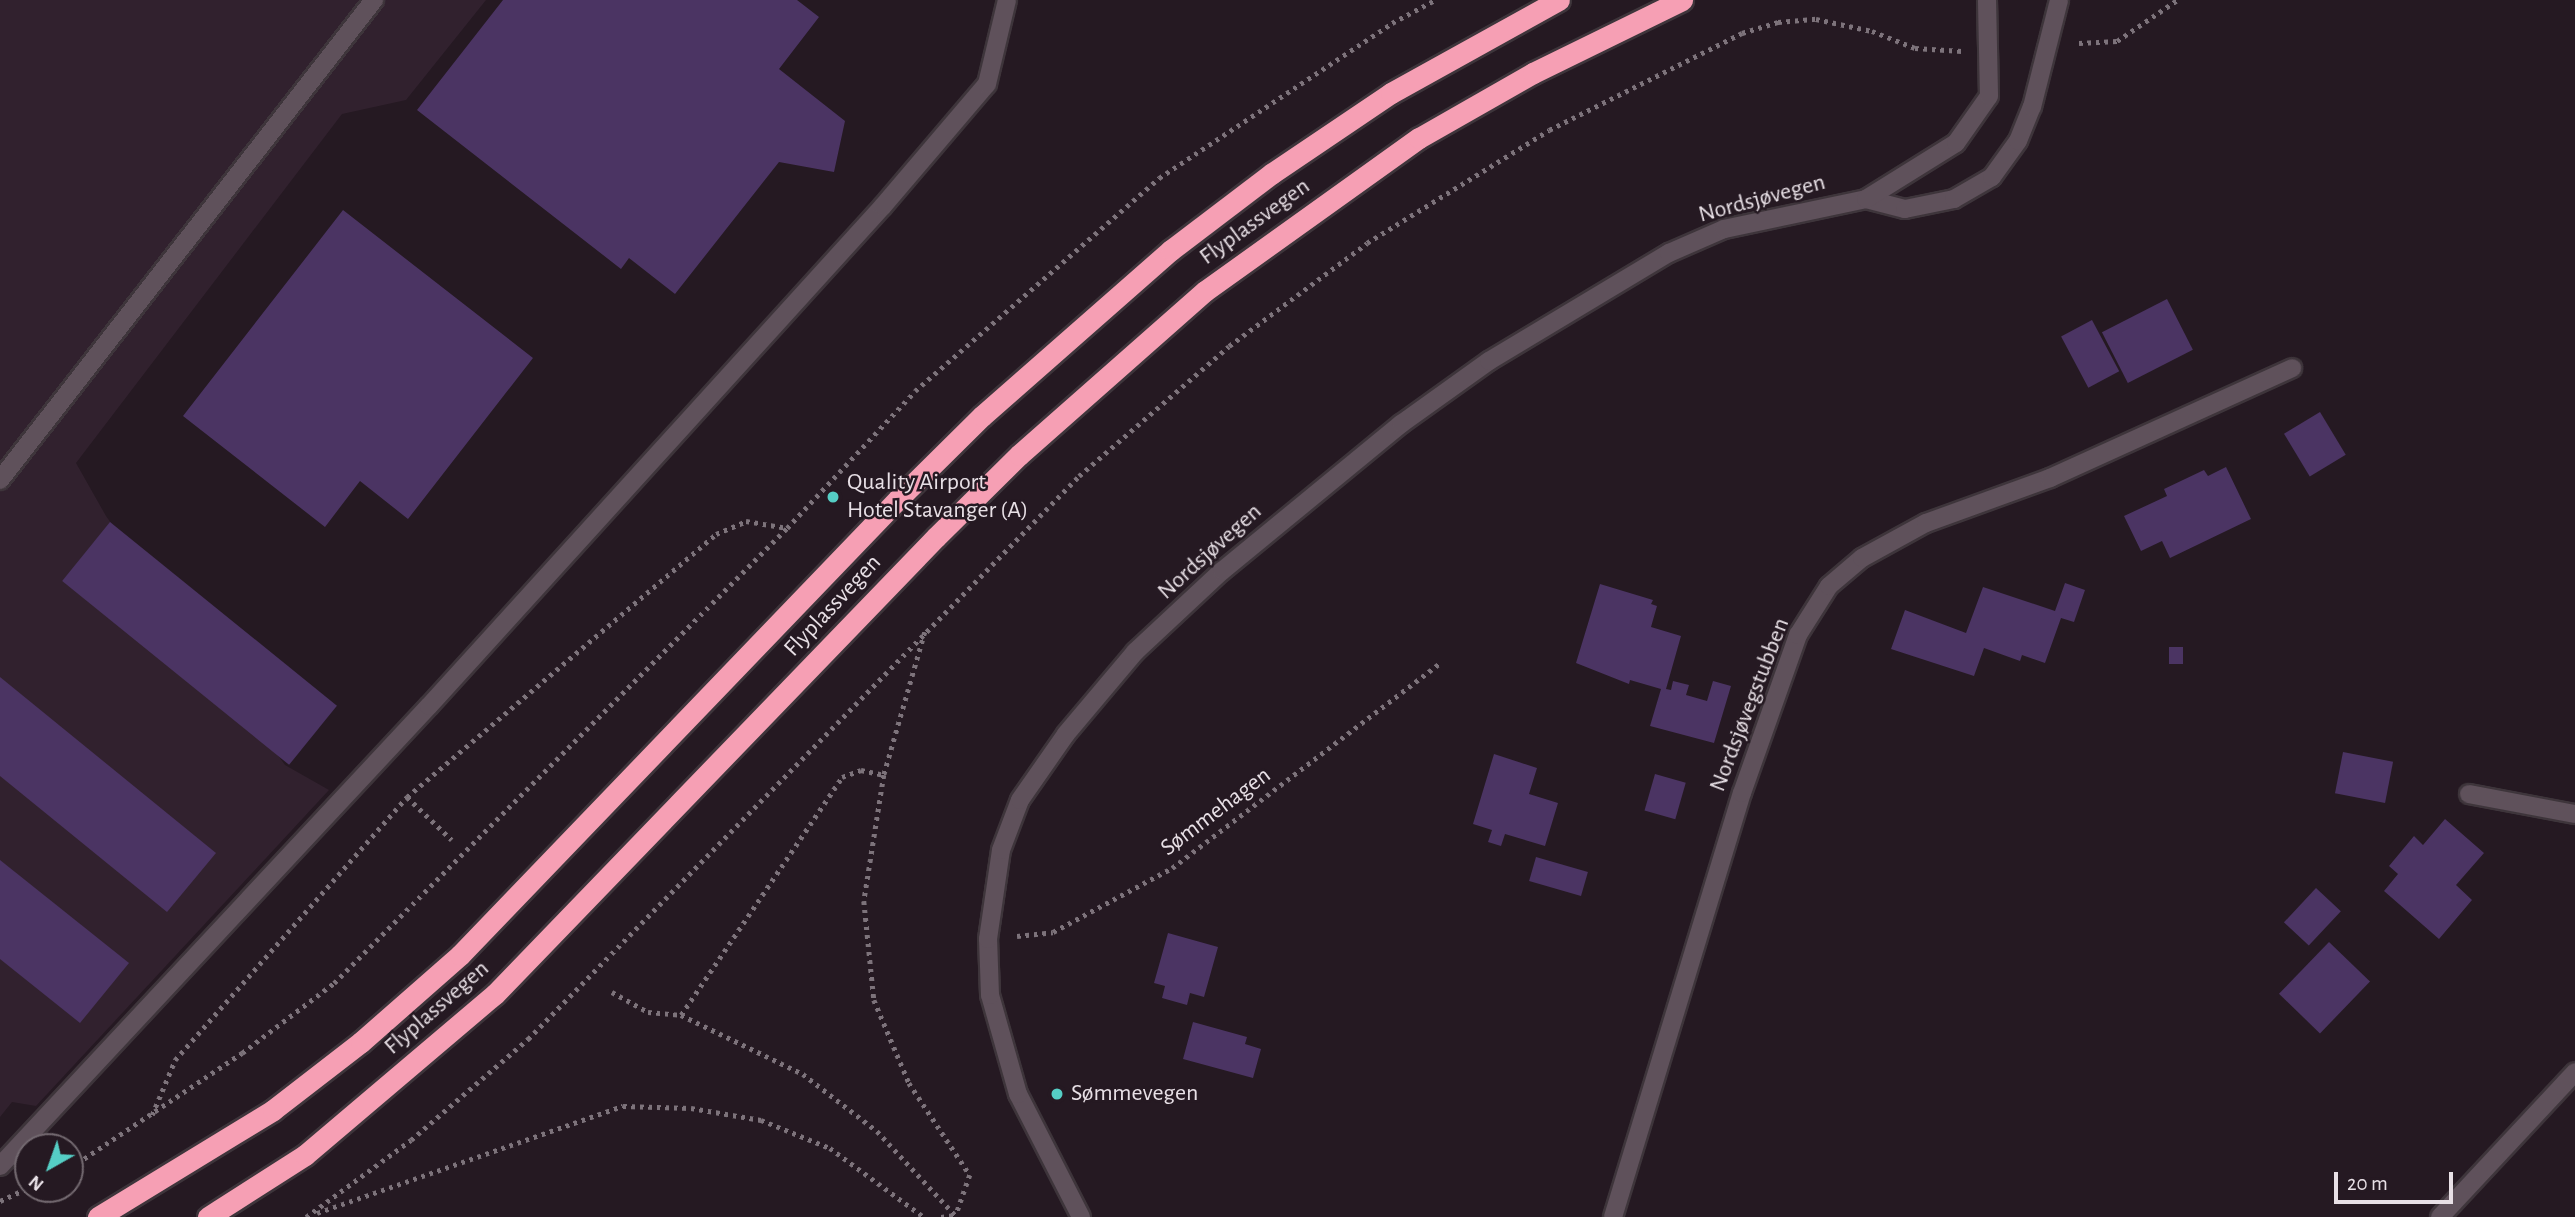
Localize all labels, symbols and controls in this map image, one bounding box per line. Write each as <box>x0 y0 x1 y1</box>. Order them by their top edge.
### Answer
street label: Nordsjøvegen <box>1695 168 1829 230</box>
street label: Flyplassvegen <box>1194 172 1316 272</box>
place label: Quality Airport Hotel Stavanger (A) <box>847 469 1028 525</box>
marker: Quality Airport Hotel Stavanger (A) <box>825 489 841 505</box>
street label: Nordsjøvegen <box>1152 498 1268 606</box>
street label: Flyplassvegen <box>778 549 888 663</box>
street label: Nordsjøvegstubben <box>1704 614 1796 796</box>
street label: Sømmehagen <box>1155 761 1277 863</box>
street label: Flyplassvegen <box>379 955 495 1061</box>
place label: Sømmevegen <box>1071 1080 1198 1108</box>
marker: Sømmevegen <box>1049 1086 1065 1102</box>
north arrow <box>14 1133 84 1203</box>
scale bar <box>2337 1158 2456 1202</box>
text: N <box>25 1171 48 1194</box>
text: 20 m <box>2347 1173 2388 1194</box>

